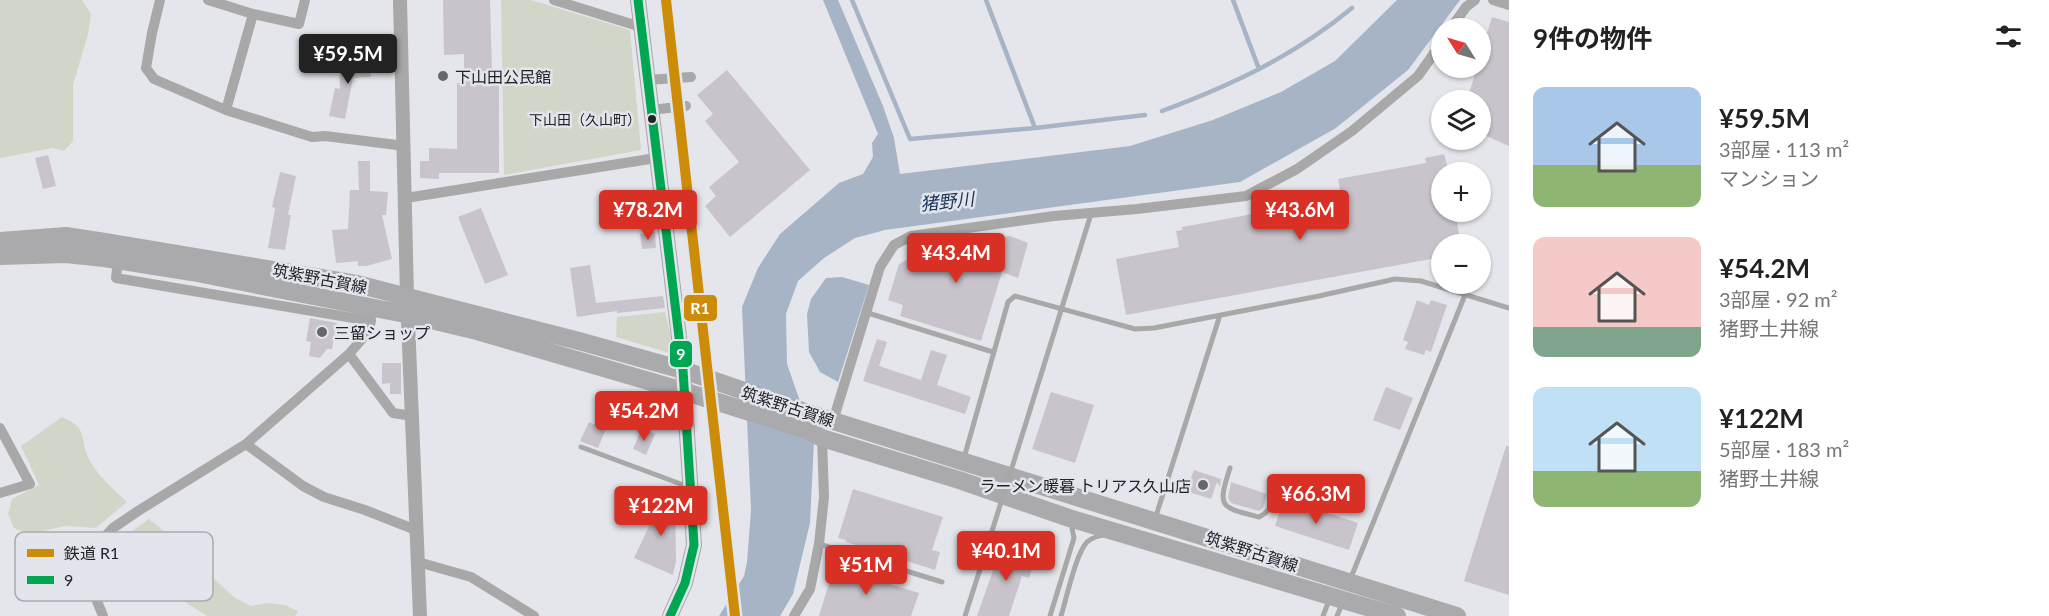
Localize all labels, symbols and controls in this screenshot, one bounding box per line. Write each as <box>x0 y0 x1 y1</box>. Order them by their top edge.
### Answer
north arrow <box>1431 18 1491 78</box>
map controls <box>1431 18 1491 294</box>
icon: filters <box>1992 20 2025 53</box>
text: 9件の物件 <box>1533 22 1652 54</box>
pin: ¥59.5M <box>299 34 397 85</box>
text: ¥59.5M <box>313 41 383 65</box>
place label: 下山田公民館 <box>455 67 551 86</box>
marker: 下山田公民館 <box>436 69 450 83</box>
button: layers <box>1431 90 1491 150</box>
text: ¥59.5M <box>1719 102 1810 134</box>
place label: 下山田（久山町） <box>529 111 641 128</box>
icon: home <box>1581 111 1653 183</box>
marker: 下山田（久山町） <box>646 113 658 125</box>
text: 3部屋 · 113 m² <box>1719 137 1849 161</box>
button: + <box>1431 162 1491 222</box>
text: マンション <box>1719 166 1819 190</box>
water label: 猪野川 <box>919 187 977 215</box>
pin: ¥78.2M <box>599 190 697 241</box>
pin: ¥43.6M <box>1251 190 1349 241</box>
text: ¥78.2M <box>613 197 683 221</box>
text: ¥43.6M <box>1265 197 1335 221</box>
pin: ¥43.4M <box>907 233 1005 284</box>
button: − <box>1431 234 1491 294</box>
text: ¥43.4M <box>921 240 991 264</box>
text: ¥54.2M <box>1719 252 1810 284</box>
street label: 筑紫野古賀線 <box>271 260 369 296</box>
icon: home <box>1581 261 1653 333</box>
text: 3部屋 · 92 m² <box>1719 287 1838 311</box>
line badge: R1 <box>683 294 718 322</box>
text: R1 <box>690 298 710 317</box>
text: 猪野土井線 <box>1719 316 1819 340</box>
place label: 三留ショップ <box>334 323 430 342</box>
marker: 三留ショップ <box>315 325 329 339</box>
line badge: 9 <box>669 340 693 368</box>
text: 9 <box>676 344 686 363</box>
street label: 筑紫野古賀線 <box>739 382 837 430</box>
pin: ¥54.2M <box>595 391 693 442</box>
text: ¥54.2M <box>609 398 679 422</box>
text: ¥122M <box>1719 402 1804 434</box>
icon: home <box>1581 411 1653 483</box>
text: 5部屋 · 183 m² <box>1719 437 1849 461</box>
text: 猪野土井線 <box>1719 466 1819 490</box>
pin: ¥66.3M <box>1267 474 1365 525</box>
place label: ラーメン暖暮 トリアス久山店 <box>980 476 1191 495</box>
marker: ラーメン暖暮 トリアス久山店 <box>1196 478 1210 492</box>
text: ¥66.3M <box>1281 481 1351 505</box>
pin: ¥122M <box>619 486 703 537</box>
text: ¥122M <box>628 493 694 517</box>
street label: 筑紫野古賀線 <box>1203 527 1301 575</box>
pin: ¥40.1M <box>957 531 1055 582</box>
legend <box>15 532 213 601</box>
text: ¥40.1M <box>971 538 1041 562</box>
text: 鉄道 R1 <box>64 543 119 562</box>
pin: ¥51M <box>830 545 902 596</box>
text: ¥51M <box>839 552 893 576</box>
text: 9 <box>64 570 73 589</box>

